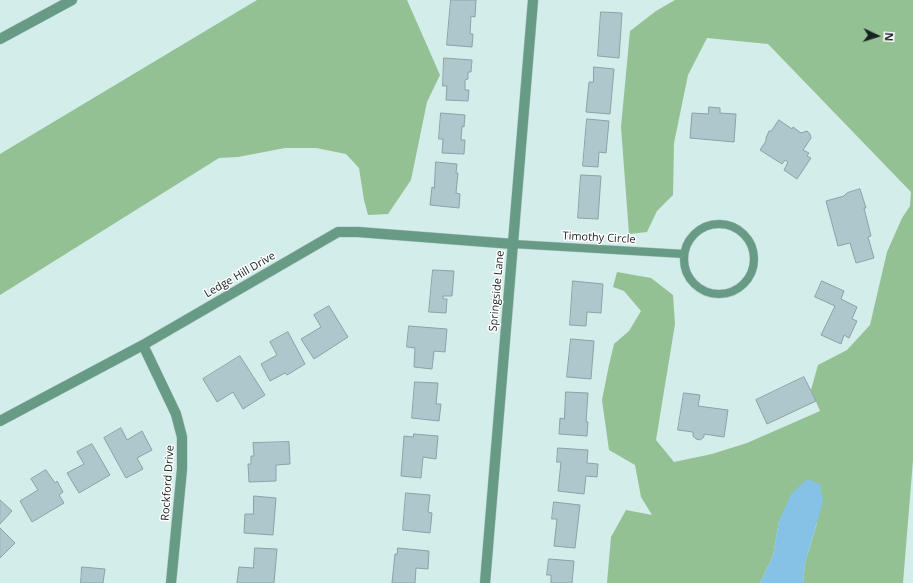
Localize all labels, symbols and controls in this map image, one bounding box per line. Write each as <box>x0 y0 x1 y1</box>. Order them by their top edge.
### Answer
north arrow <box>857 16 897 56</box>
text: N <box>882 32 897 42</box>
street label: Timothy Circle <box>562 229 636 247</box>
street label: Ledge Hill Drive <box>202 249 278 301</box>
street label: Springside Lane <box>487 250 507 332</box>
street label: Rockford Drive <box>159 445 177 521</box>

